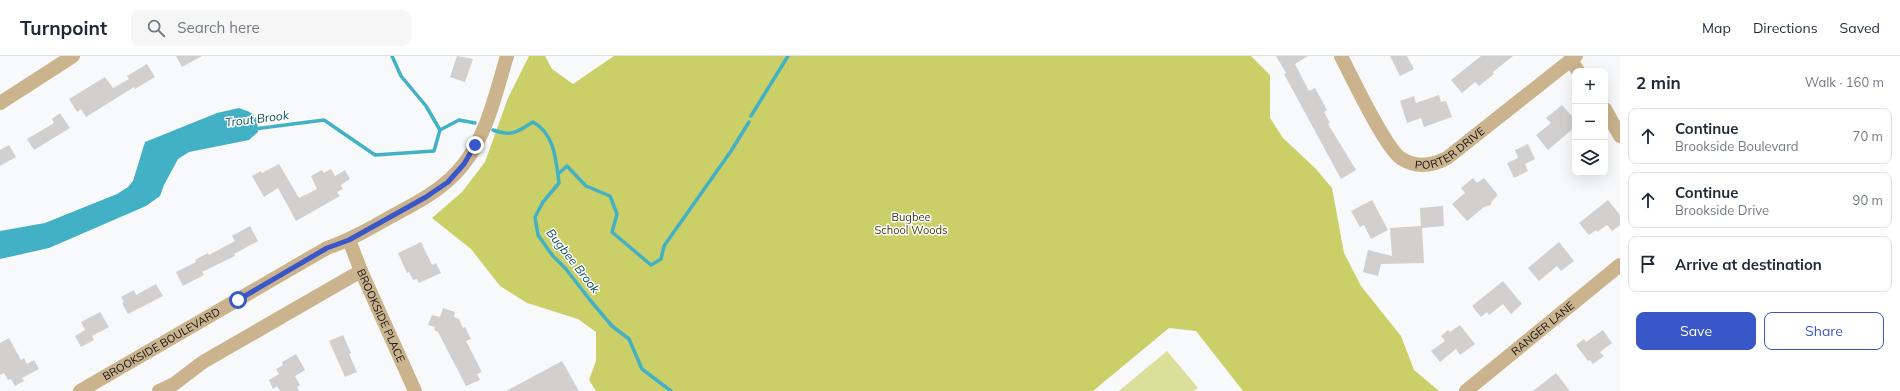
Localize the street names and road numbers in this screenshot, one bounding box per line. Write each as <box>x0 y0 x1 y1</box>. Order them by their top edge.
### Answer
street label: PORTER DRIVE <box>1414 124 1488 172</box>
street label: BROOKSIDE PLACE <box>354 267 408 364</box>
street label: RANGER LANE <box>1508 298 1577 358</box>
street label: BROOKSIDE BOULEVARD <box>100 304 223 383</box>

